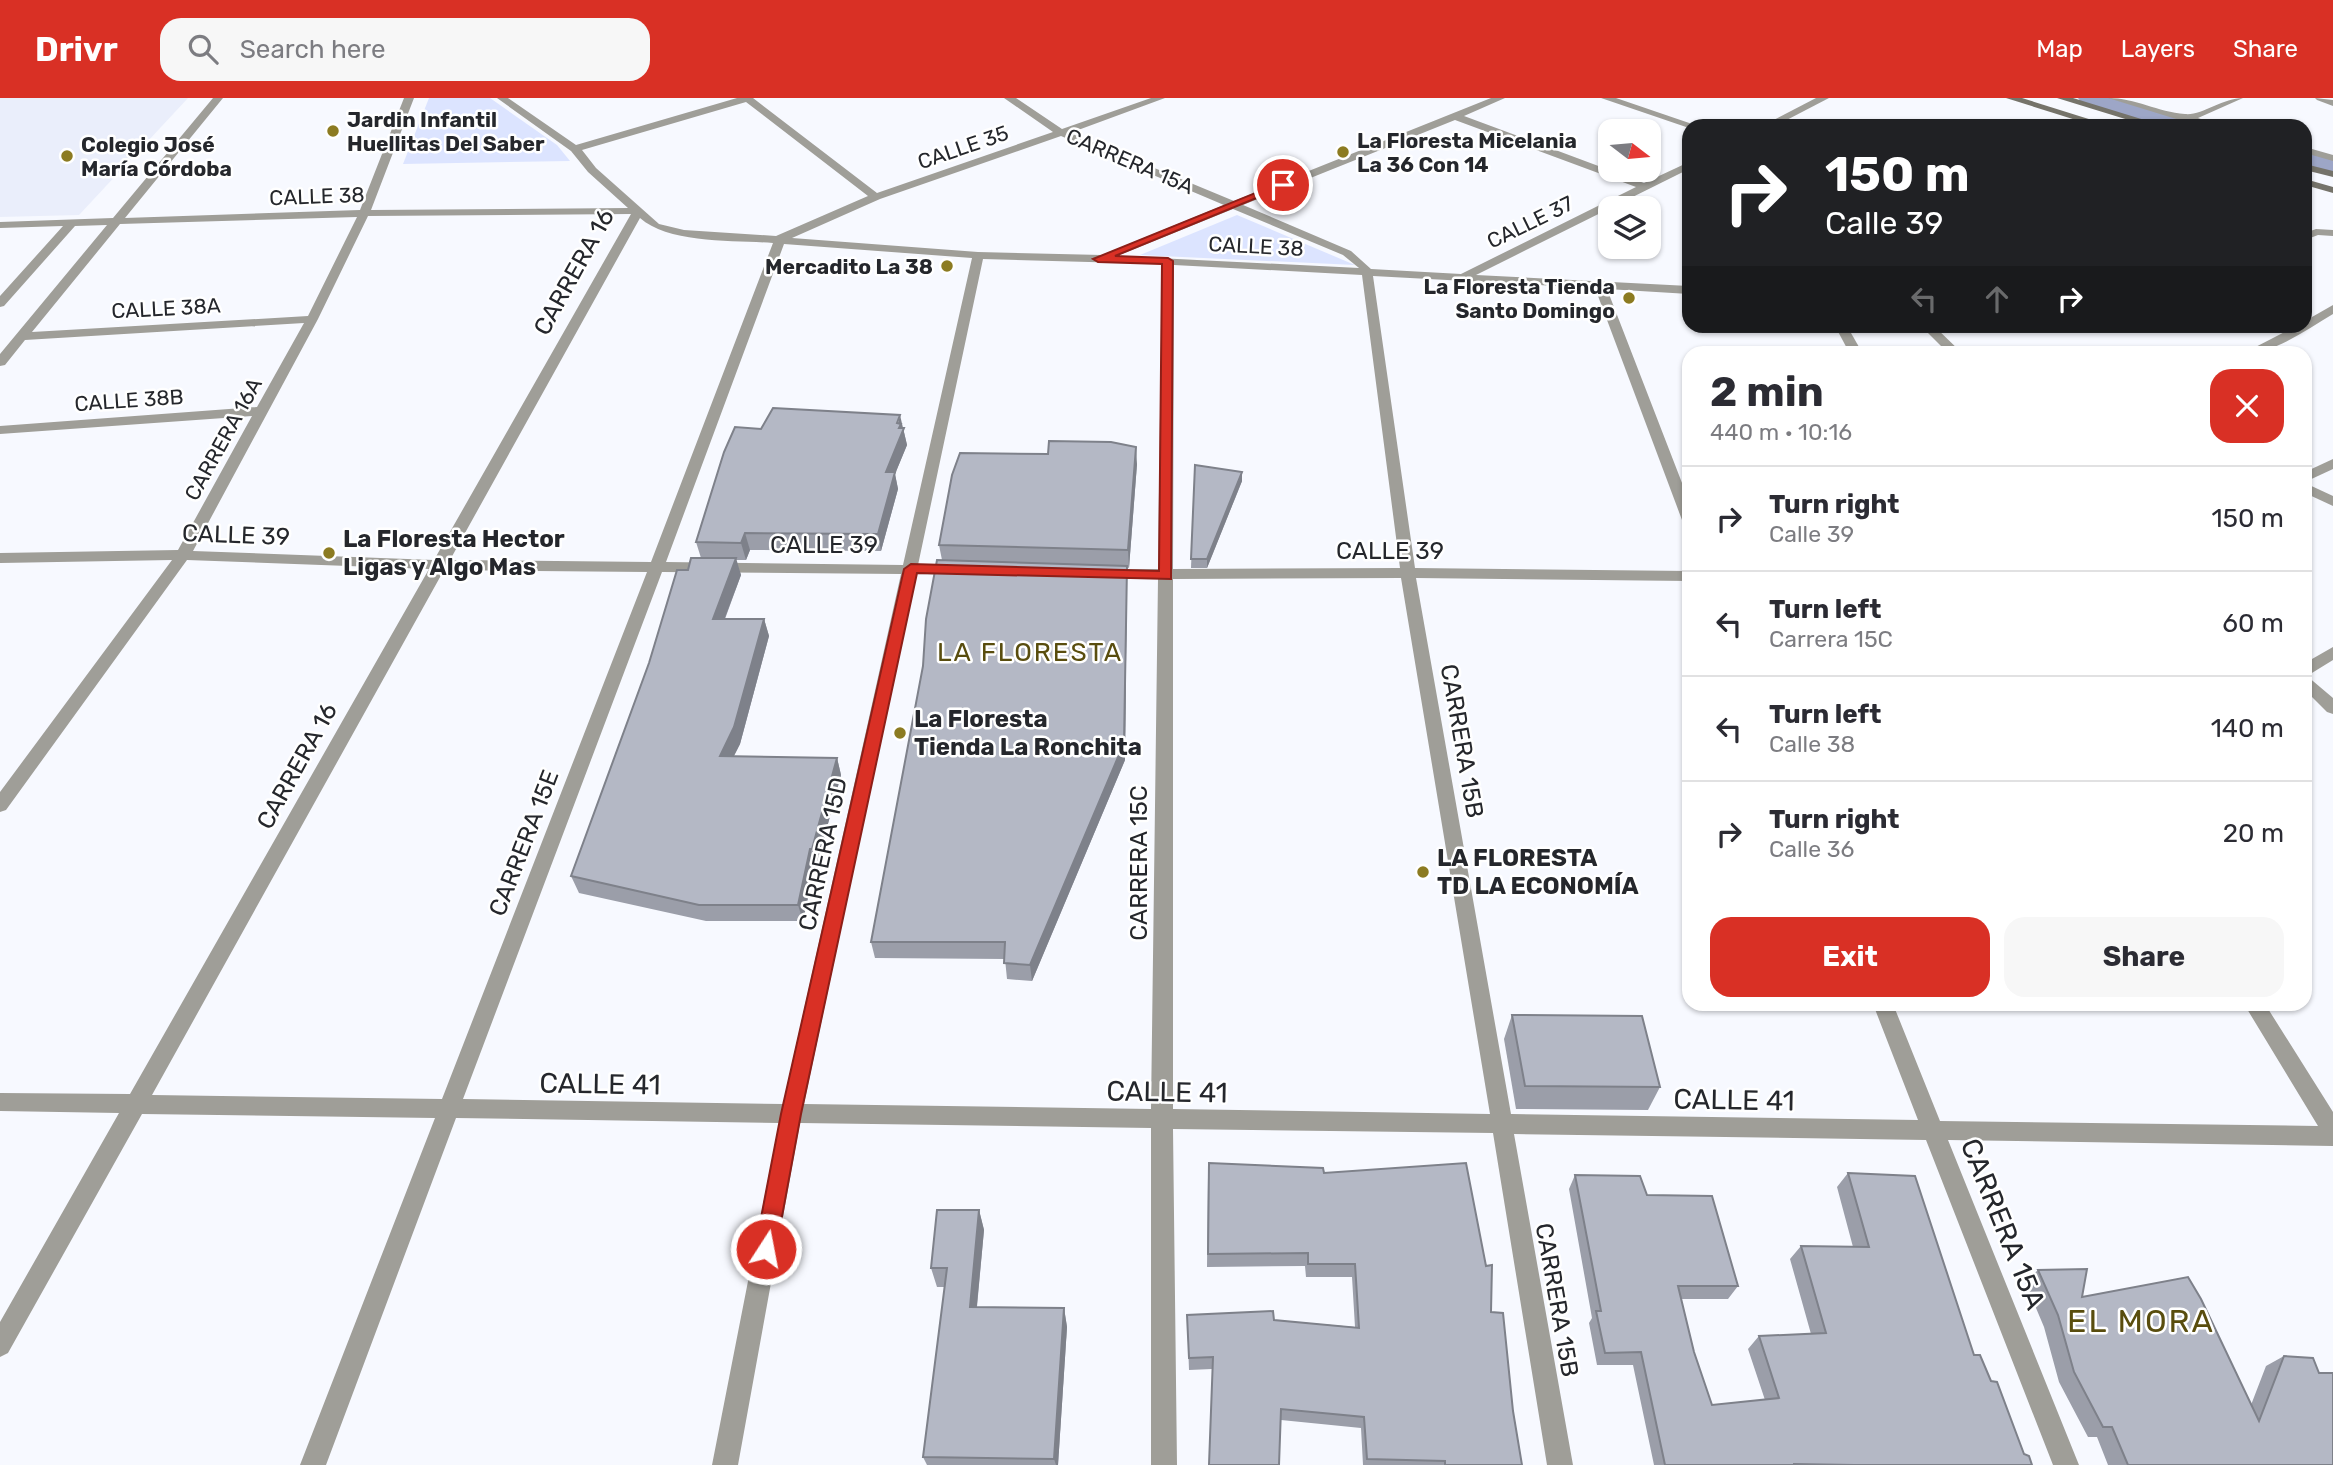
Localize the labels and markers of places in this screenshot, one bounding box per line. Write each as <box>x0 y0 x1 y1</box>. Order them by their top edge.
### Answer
place label: Jardin Infantil Huellitas Del Saber <box>347 107 545 156</box>
marker: Jardin Infantil Huellitas Del Saber <box>325 123 341 139</box>
place label: La Floresta Micelania La 36 Con 14 <box>1357 128 1577 177</box>
place label: Colegio José María Córdoba <box>81 132 232 181</box>
marker: La Floresta Micelania La 36 Con 14 <box>1335 144 1351 160</box>
marker: Colegio José María Córdoba <box>59 148 75 164</box>
pin <box>1253 155 1313 215</box>
place label: Mercadito La 38 <box>765 254 933 279</box>
marker: Mercadito La 38 <box>939 258 955 274</box>
place label: La Floresta Tienda Santo Domingo <box>1423 274 1615 323</box>
marker: La Floresta Tienda Santo Domingo <box>1621 290 1637 306</box>
place label: La Floresta Hector Ligas y Algo Mas <box>343 525 565 581</box>
marker: La Floresta Hector Ligas y Algo Mas <box>321 545 337 561</box>
place label: La Floresta Tienda La Ronchita <box>914 705 1142 761</box>
marker: La Floresta Tienda La Ronchita <box>892 725 908 741</box>
place label: LA FLORESTA TD LA ECONOMÍA <box>1437 844 1639 900</box>
marker: LA FLORESTA TD LA ECONOMÍA <box>1415 864 1431 880</box>

